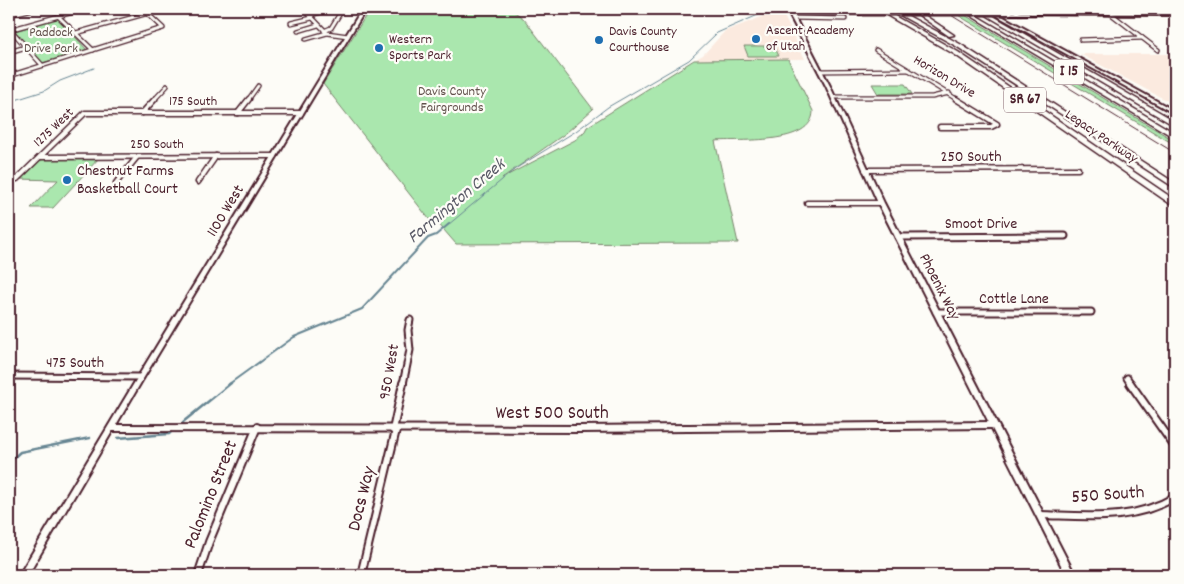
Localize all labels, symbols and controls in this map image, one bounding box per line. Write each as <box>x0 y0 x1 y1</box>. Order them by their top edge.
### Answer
place label: Ascent Academy of Utah <box>766 21 854 57</box>
place label: Davis County Courthouse <box>609 22 677 58</box>
park label: Paddock Drive Park <box>24 23 78 59</box>
place label: Western Sports Park <box>389 30 451 66</box>
marker: Ascent Academy of Utah <box>750 33 762 45</box>
marker: Davis County Courthouse <box>593 34 605 46</box>
marker: Western Sports Park <box>373 42 385 54</box>
street label: Horizon Drive <box>909 51 979 103</box>
road number: I 15 <box>1054 60 1084 84</box>
park label: Davis County Fairgrounds <box>418 82 486 118</box>
road number: SR 67 <box>1004 88 1046 112</box>
street label: 175 South <box>169 92 217 112</box>
street label: 1275 West <box>29 104 79 152</box>
street label: Legacy Parkway <box>1061 105 1142 169</box>
street label: 250 South <box>130 135 184 155</box>
street label: 250 South <box>940 146 1002 169</box>
water label: Farmington Creek <box>403 153 513 250</box>
place label: Chestnut Farms Basketball Court <box>77 160 178 201</box>
marker: Chestnut Farms Basketball Court <box>61 174 73 186</box>
street label: 1100 West <box>201 181 251 241</box>
street label: Smoot Drive <box>945 213 1017 236</box>
street label: Phoenix Way <box>912 250 966 325</box>
street label: Cottle Lane <box>979 288 1049 311</box>
street label: 950 West <box>374 342 406 402</box>
street label: 475 South <box>46 352 104 375</box>
street label: West 500 South <box>495 401 609 428</box>
street label: Palomino Street <box>178 437 246 553</box>
street label: Docs Way <box>342 464 384 534</box>
street label: 550 South <box>1071 480 1145 512</box>

